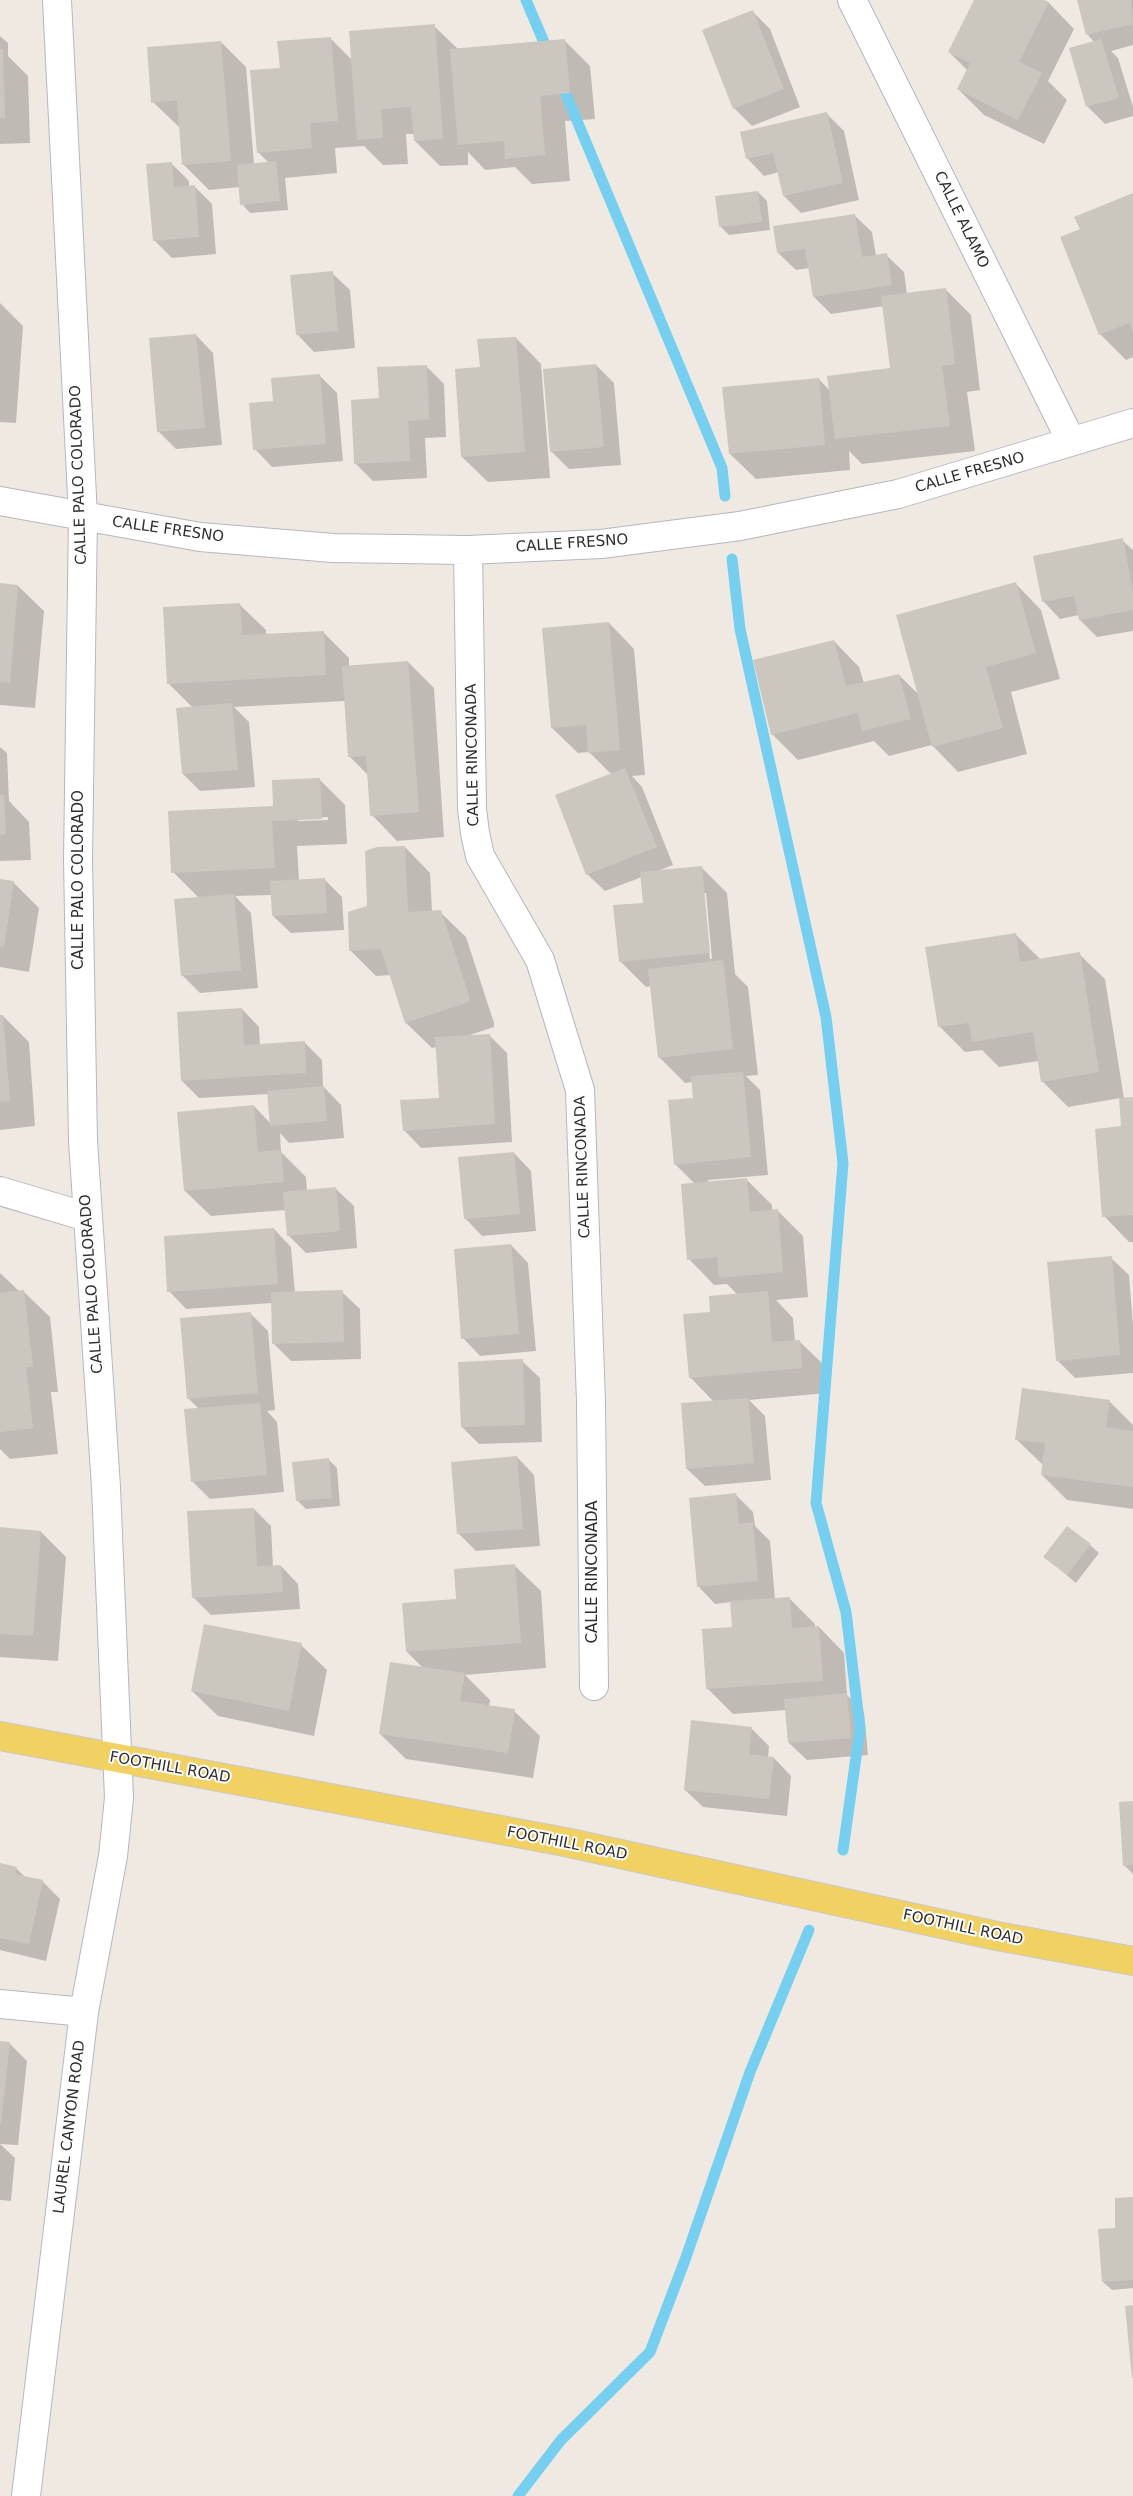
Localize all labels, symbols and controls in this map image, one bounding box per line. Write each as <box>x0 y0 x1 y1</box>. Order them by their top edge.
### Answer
street label: CALLE ALAMO <box>930 169 992 271</box>
street label: CALLE PALO COLORADO <box>67 385 91 565</box>
street label: CALLE FRESNO <box>913 449 1027 497</box>
street label: CALLE FRESNO <box>111 513 225 547</box>
street label: CALLE FRESNO <box>515 531 629 557</box>
street label: CALLE RINCONADA <box>463 683 483 827</box>
street label: CALLE PALO COLORADO <box>70 790 88 970</box>
street label: CALLE RINCONADA <box>572 1095 594 1239</box>
street label: CALLE PALO COLORADO <box>77 1194 107 1374</box>
street label: CALLE RINCONADA <box>584 1500 602 1644</box>
street label: FOOTHILL ROAD <box>108 1749 232 1787</box>
street label: FOOTHILL ROAD <box>505 1823 629 1865</box>
street label: FOOTHILL ROAD <box>901 1906 1025 1950</box>
street label: LAUREL CANYON ROAD <box>50 2039 90 2215</box>

